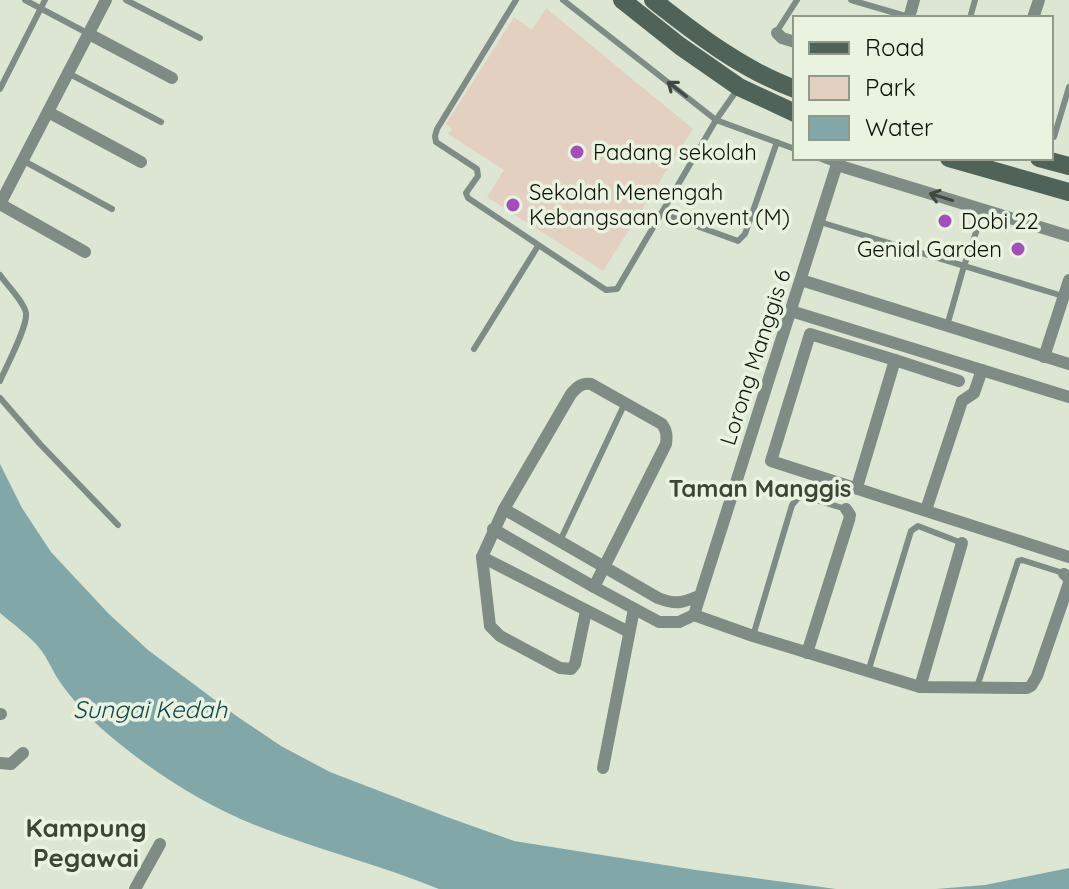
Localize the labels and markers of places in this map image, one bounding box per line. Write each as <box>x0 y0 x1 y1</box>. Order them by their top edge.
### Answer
place label: Padang sekolah <box>593 138 757 166</box>
marker: Padang sekolah <box>568 143 586 161</box>
place label: Sekolah Menengah Kebangsaan Convent (M) <box>529 178 790 231</box>
marker: Sekolah Menengah Kebangsaan Convent (M) <box>504 196 522 214</box>
place label: Dobi 22 <box>961 207 1039 235</box>
marker: Dobi 22 <box>936 212 954 230</box>
place label: Genial Garden <box>857 235 1002 263</box>
marker: Genial Garden <box>1009 240 1027 258</box>

